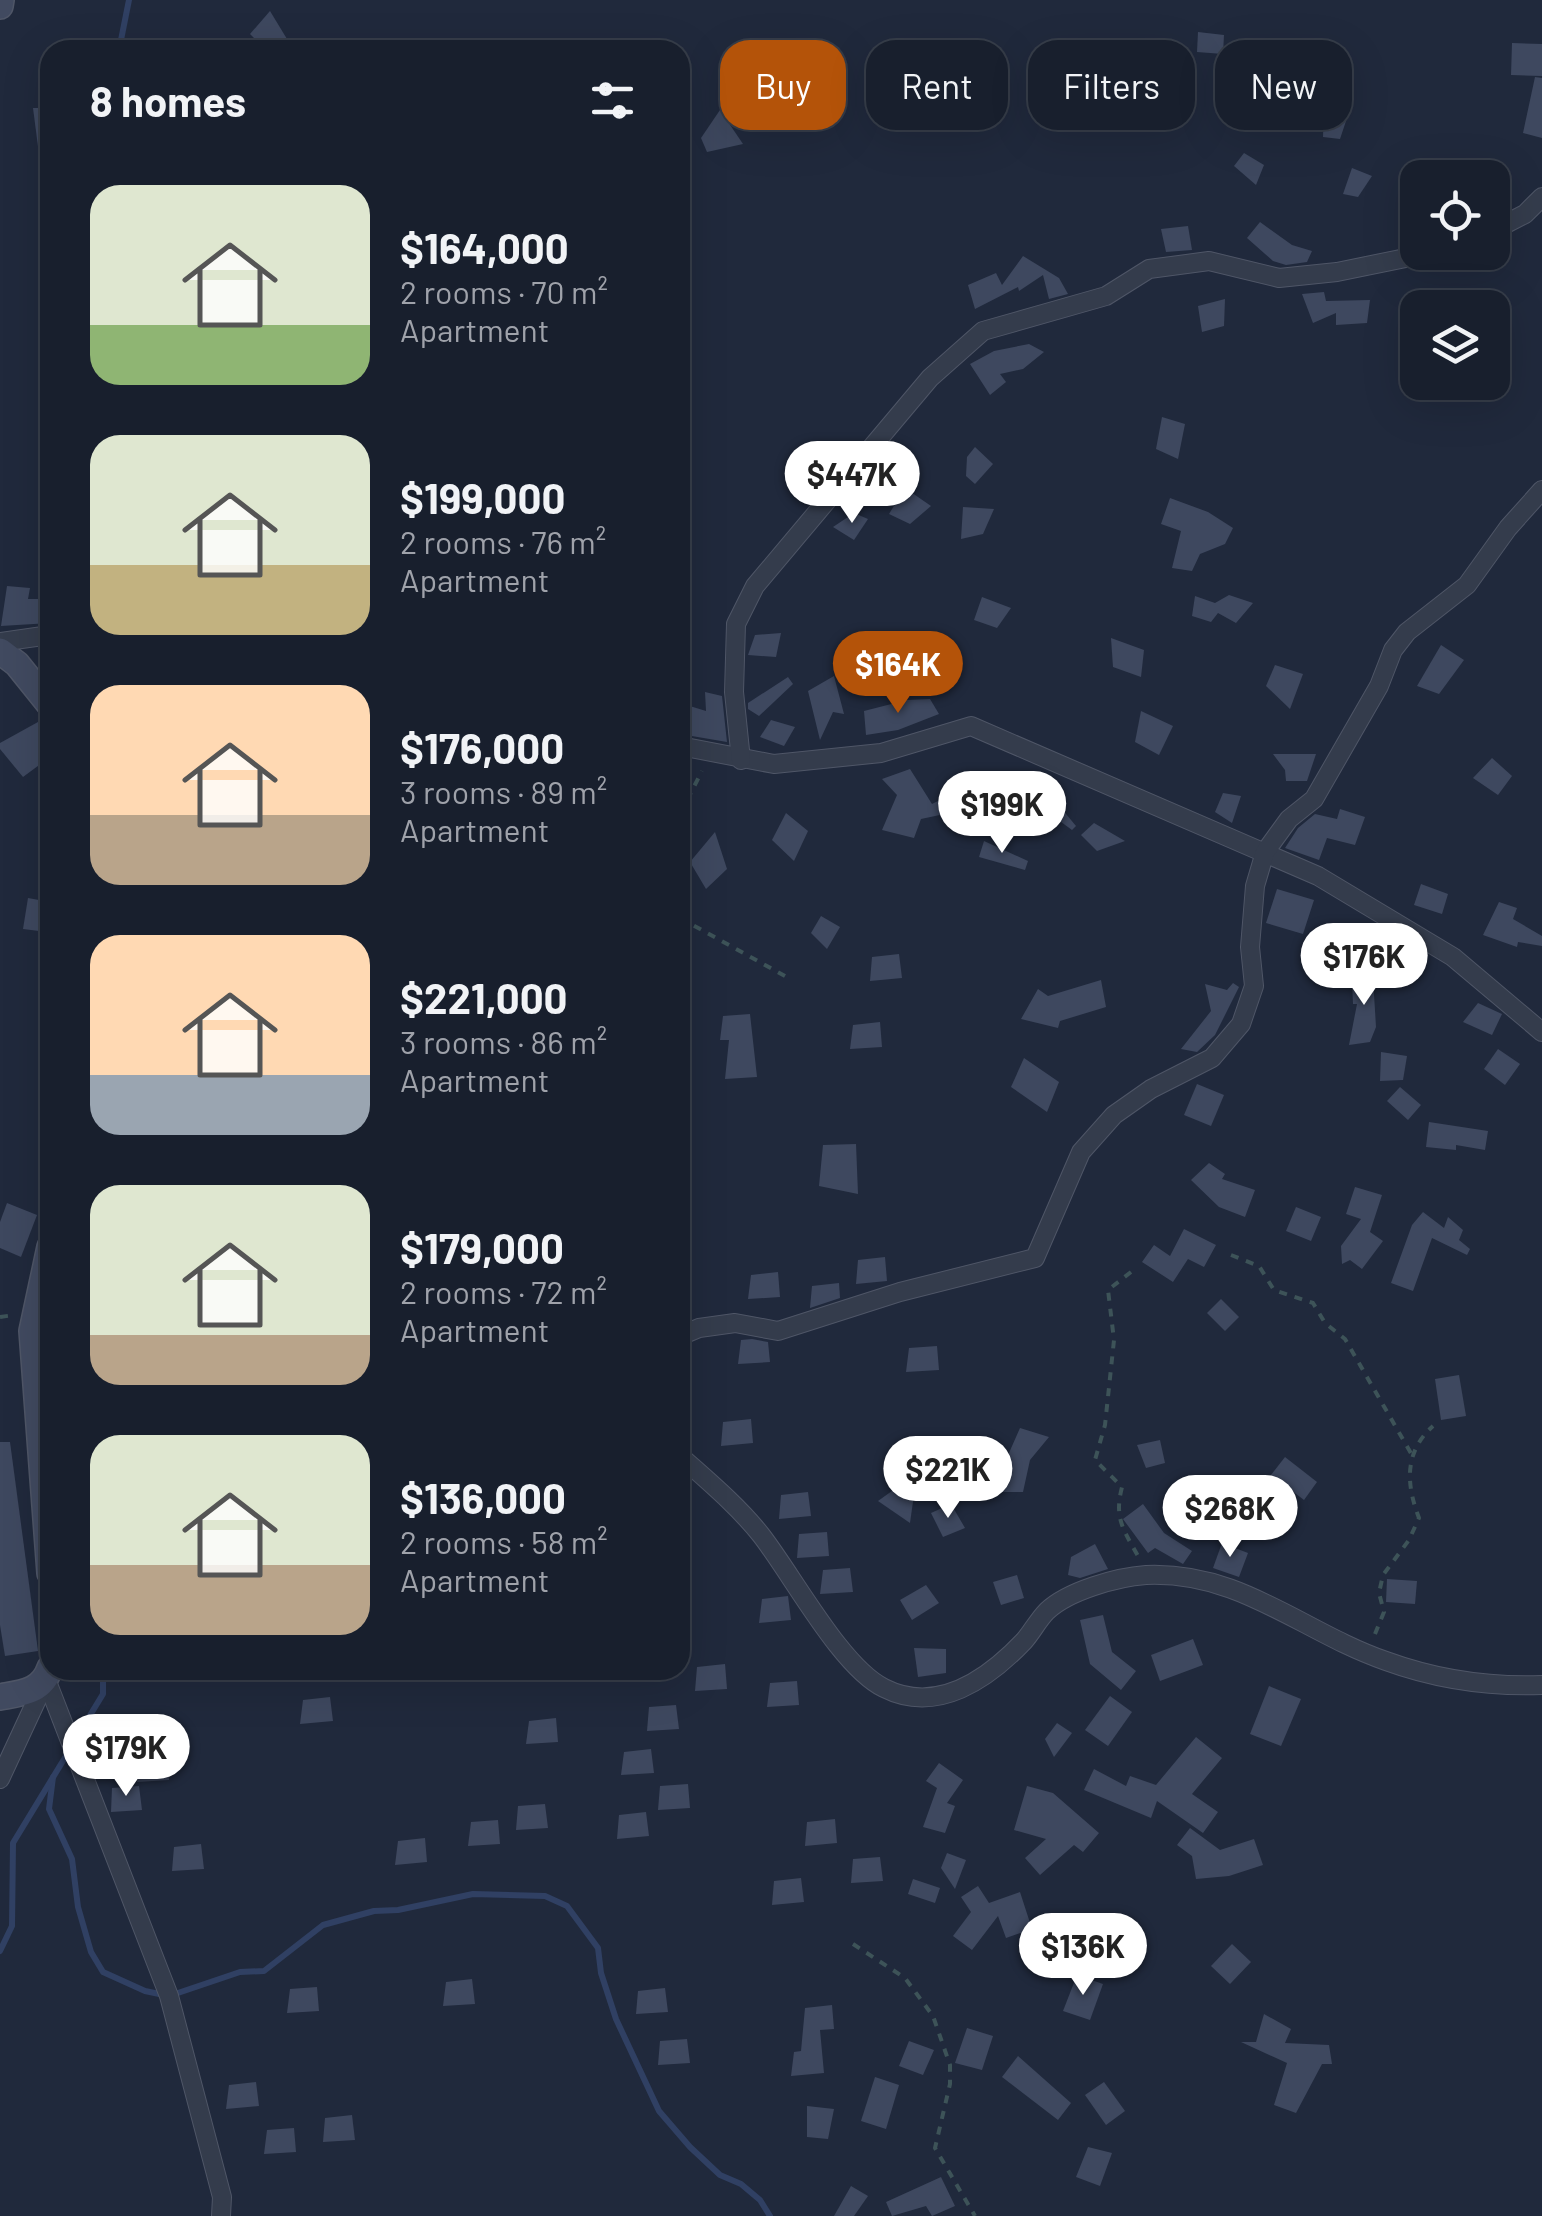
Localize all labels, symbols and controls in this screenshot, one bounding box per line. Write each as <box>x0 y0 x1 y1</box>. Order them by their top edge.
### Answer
chip: Buy <box>720 40 846 130</box>
chip: Rent <box>866 40 1008 130</box>
chip: Filters <box>1028 40 1195 130</box>
chip: New <box>1215 40 1352 130</box>
icon: filters <box>585 73 640 128</box>
text: 8 homes <box>90 75 246 125</box>
map controls <box>1400 160 1510 400</box>
button: locate <box>1400 160 1510 270</box>
text: $164,000 <box>400 222 569 272</box>
icon: home <box>170 225 290 345</box>
text: 2 rooms · 70 m² <box>400 272 608 310</box>
button: layers <box>1400 290 1510 400</box>
text: Apartment <box>400 310 549 348</box>
pin: $447K <box>782 441 922 526</box>
text: $447K <box>807 454 897 492</box>
text: $199,000 <box>400 472 565 522</box>
icon: home <box>170 475 290 595</box>
text: 2 rooms · 76 m² <box>400 522 606 560</box>
text: Apartment <box>400 560 549 598</box>
pin: $164K <box>828 631 968 716</box>
text: $164K <box>855 644 941 682</box>
text: $176,000 <box>400 722 564 772</box>
icon: home <box>170 725 290 845</box>
pin: $199K <box>932 771 1072 856</box>
text: 3 rooms · 89 m² <box>400 772 607 810</box>
text: $199K <box>960 784 1044 822</box>
text: Apartment <box>400 810 549 848</box>
pin: $176K <box>1294 923 1434 1008</box>
text: $176K <box>1323 936 1405 974</box>
text: $221,000 <box>400 972 568 1022</box>
icon: home <box>170 975 290 1095</box>
text: 3 rooms · 86 m² <box>400 1022 607 1060</box>
text: Apartment <box>400 1060 549 1098</box>
text: $179,000 <box>400 1222 564 1272</box>
icon: home <box>170 1225 290 1345</box>
text: 2 rooms · 72 m² <box>400 1272 607 1310</box>
text: Apartment <box>400 1310 549 1348</box>
pin: $221K <box>878 1436 1018 1521</box>
text: $221K <box>905 1449 991 1487</box>
text: $136,000 <box>400 1472 566 1522</box>
icon: home <box>170 1475 290 1595</box>
pin: $268K <box>1160 1475 1300 1560</box>
text: $268K <box>1185 1488 1275 1526</box>
text: 2 rooms · 58 m² <box>400 1522 608 1560</box>
text: Apartment <box>400 1560 549 1598</box>
pin: $179K <box>56 1714 196 1799</box>
text: $179K <box>85 1727 167 1765</box>
pin: $136K <box>1013 1913 1153 1998</box>
text: $136K <box>1041 1926 1125 1964</box>

